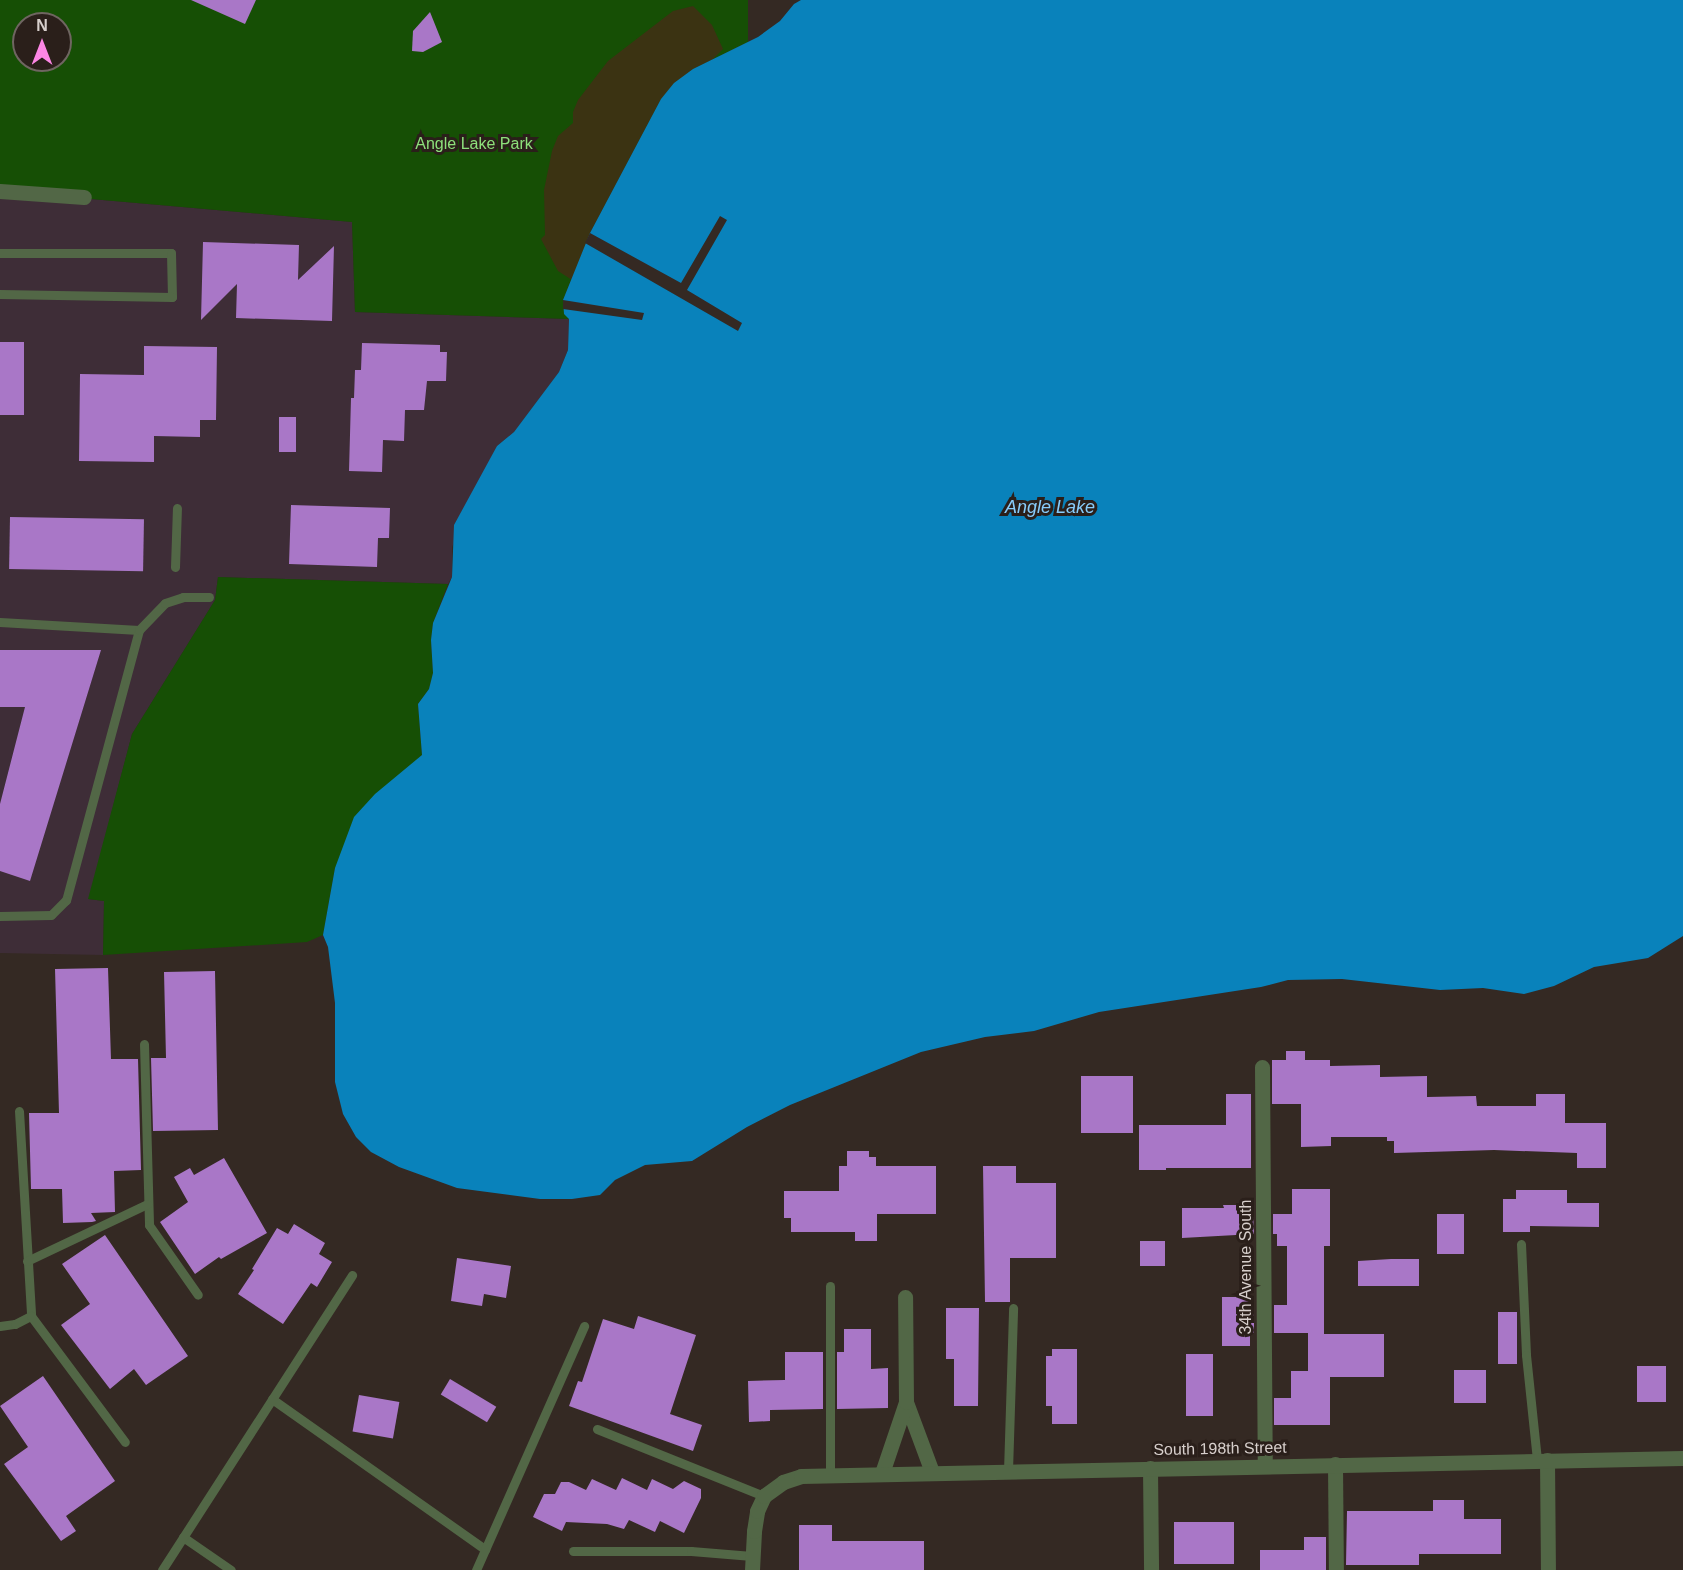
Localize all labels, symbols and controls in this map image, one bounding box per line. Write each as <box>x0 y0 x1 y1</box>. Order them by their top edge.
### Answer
north arrow <box>12 12 72 72</box>
text: N <box>36 17 48 34</box>
park label: Angle Lake Park <box>415 134 533 154</box>
water label: Angle Lake <box>1005 496 1095 518</box>
street label: 34th Avenue South <box>1236 1199 1256 1335</box>
street label: South 198th Street <box>1153 1438 1287 1460</box>

